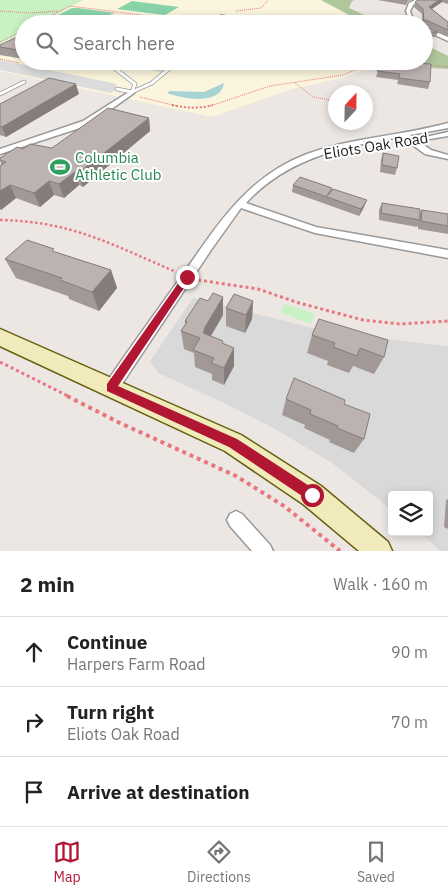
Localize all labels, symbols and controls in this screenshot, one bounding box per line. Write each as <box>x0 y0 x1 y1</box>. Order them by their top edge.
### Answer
search box <box>15 15 433 70</box>
icon: search <box>33 29 61 57</box>
text: Search here <box>73 31 175 55</box>
north arrow <box>328 85 373 130</box>
street label: Eliots Oak Road <box>322 128 430 163</box>
place label: Columbia Athletic Club <box>75 148 161 184</box>
sports icon: Columbia Athletic Club <box>49 156 71 178</box>
route end <box>176 266 199 289</box>
route start <box>301 484 324 507</box>
map controls <box>388 491 433 536</box>
button: layers <box>388 491 433 536</box>
text: 2 min <box>20 570 75 598</box>
text: Walk · 160 m <box>333 574 428 594</box>
text: Continue <box>67 630 147 654</box>
icon: ahead <box>20 638 48 666</box>
text: 90 m <box>391 642 428 662</box>
text: Harpers Farm Road <box>67 654 205 674</box>
text: Turn right <box>67 700 154 724</box>
icon: right <box>20 708 48 736</box>
text: 70 m <box>391 712 428 732</box>
text: Eliots Oak Road <box>67 724 180 744</box>
icon: arrive <box>20 778 48 806</box>
text: Arrive at destination <box>67 780 250 804</box>
tab: Map <box>53 838 81 886</box>
tab: Directions <box>187 838 251 886</box>
tab: Saved <box>357 838 395 886</box>

